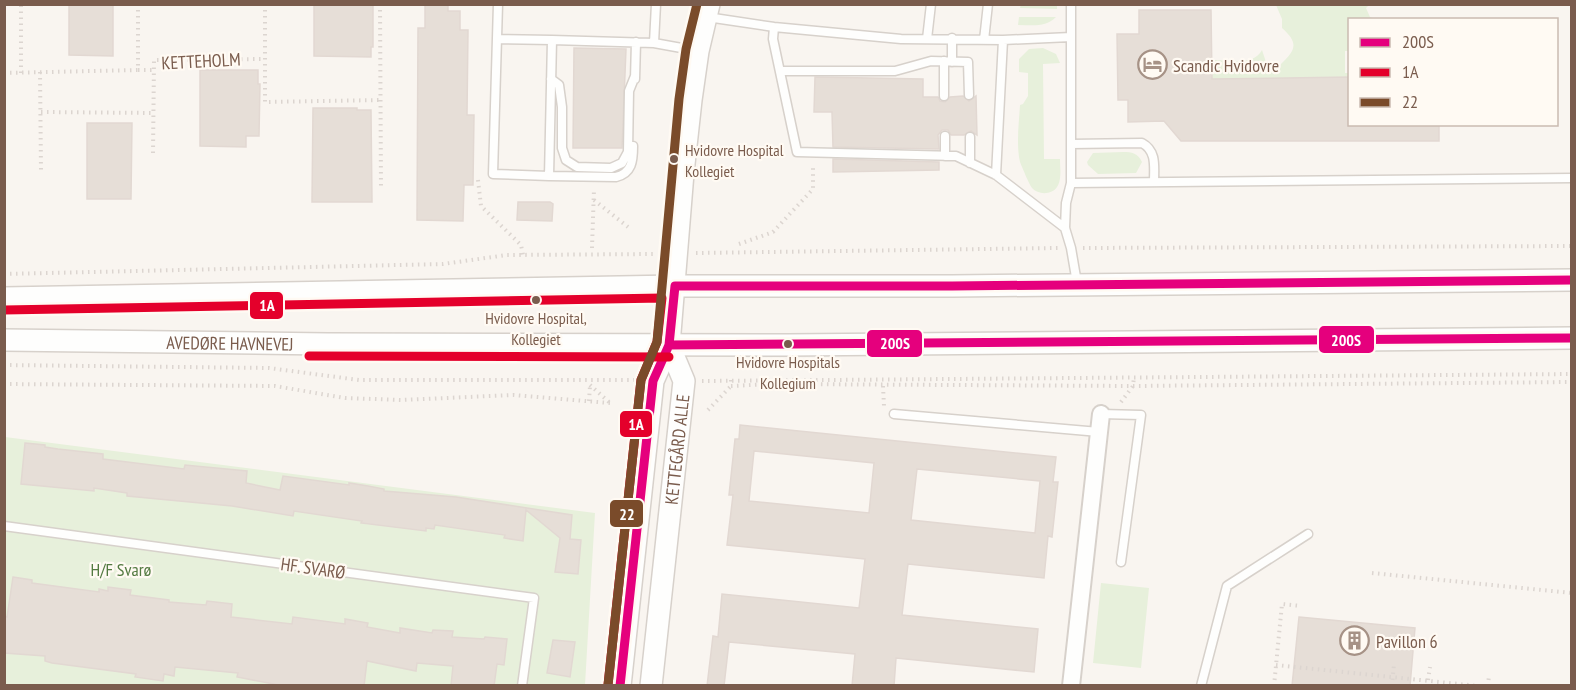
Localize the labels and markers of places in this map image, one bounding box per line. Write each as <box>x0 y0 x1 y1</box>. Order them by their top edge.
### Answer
hotel icon: Scandic Hvidovre <box>1136 49 1168 81</box>
place label: Scandic Hvidovre <box>1173 54 1279 77</box>
place label: Hvidovre Hospital Kollegiet <box>685 140 784 181</box>
marker: Hvidovre Hospital Kollegiet <box>668 153 680 165</box>
marker: Hvidovre Hospital, Kollegiet <box>530 294 542 306</box>
place label: Hvidovre Hospital, Kollegiet <box>485 308 587 349</box>
marker: Hvidovre Hospitals Kollegium <box>782 338 794 350</box>
place label: Hvidovre Hospitals Kollegium <box>736 352 840 393</box>
building icon: Pavillon 6 <box>1339 625 1371 657</box>
place label: Pavillon 6 <box>1376 630 1438 653</box>

